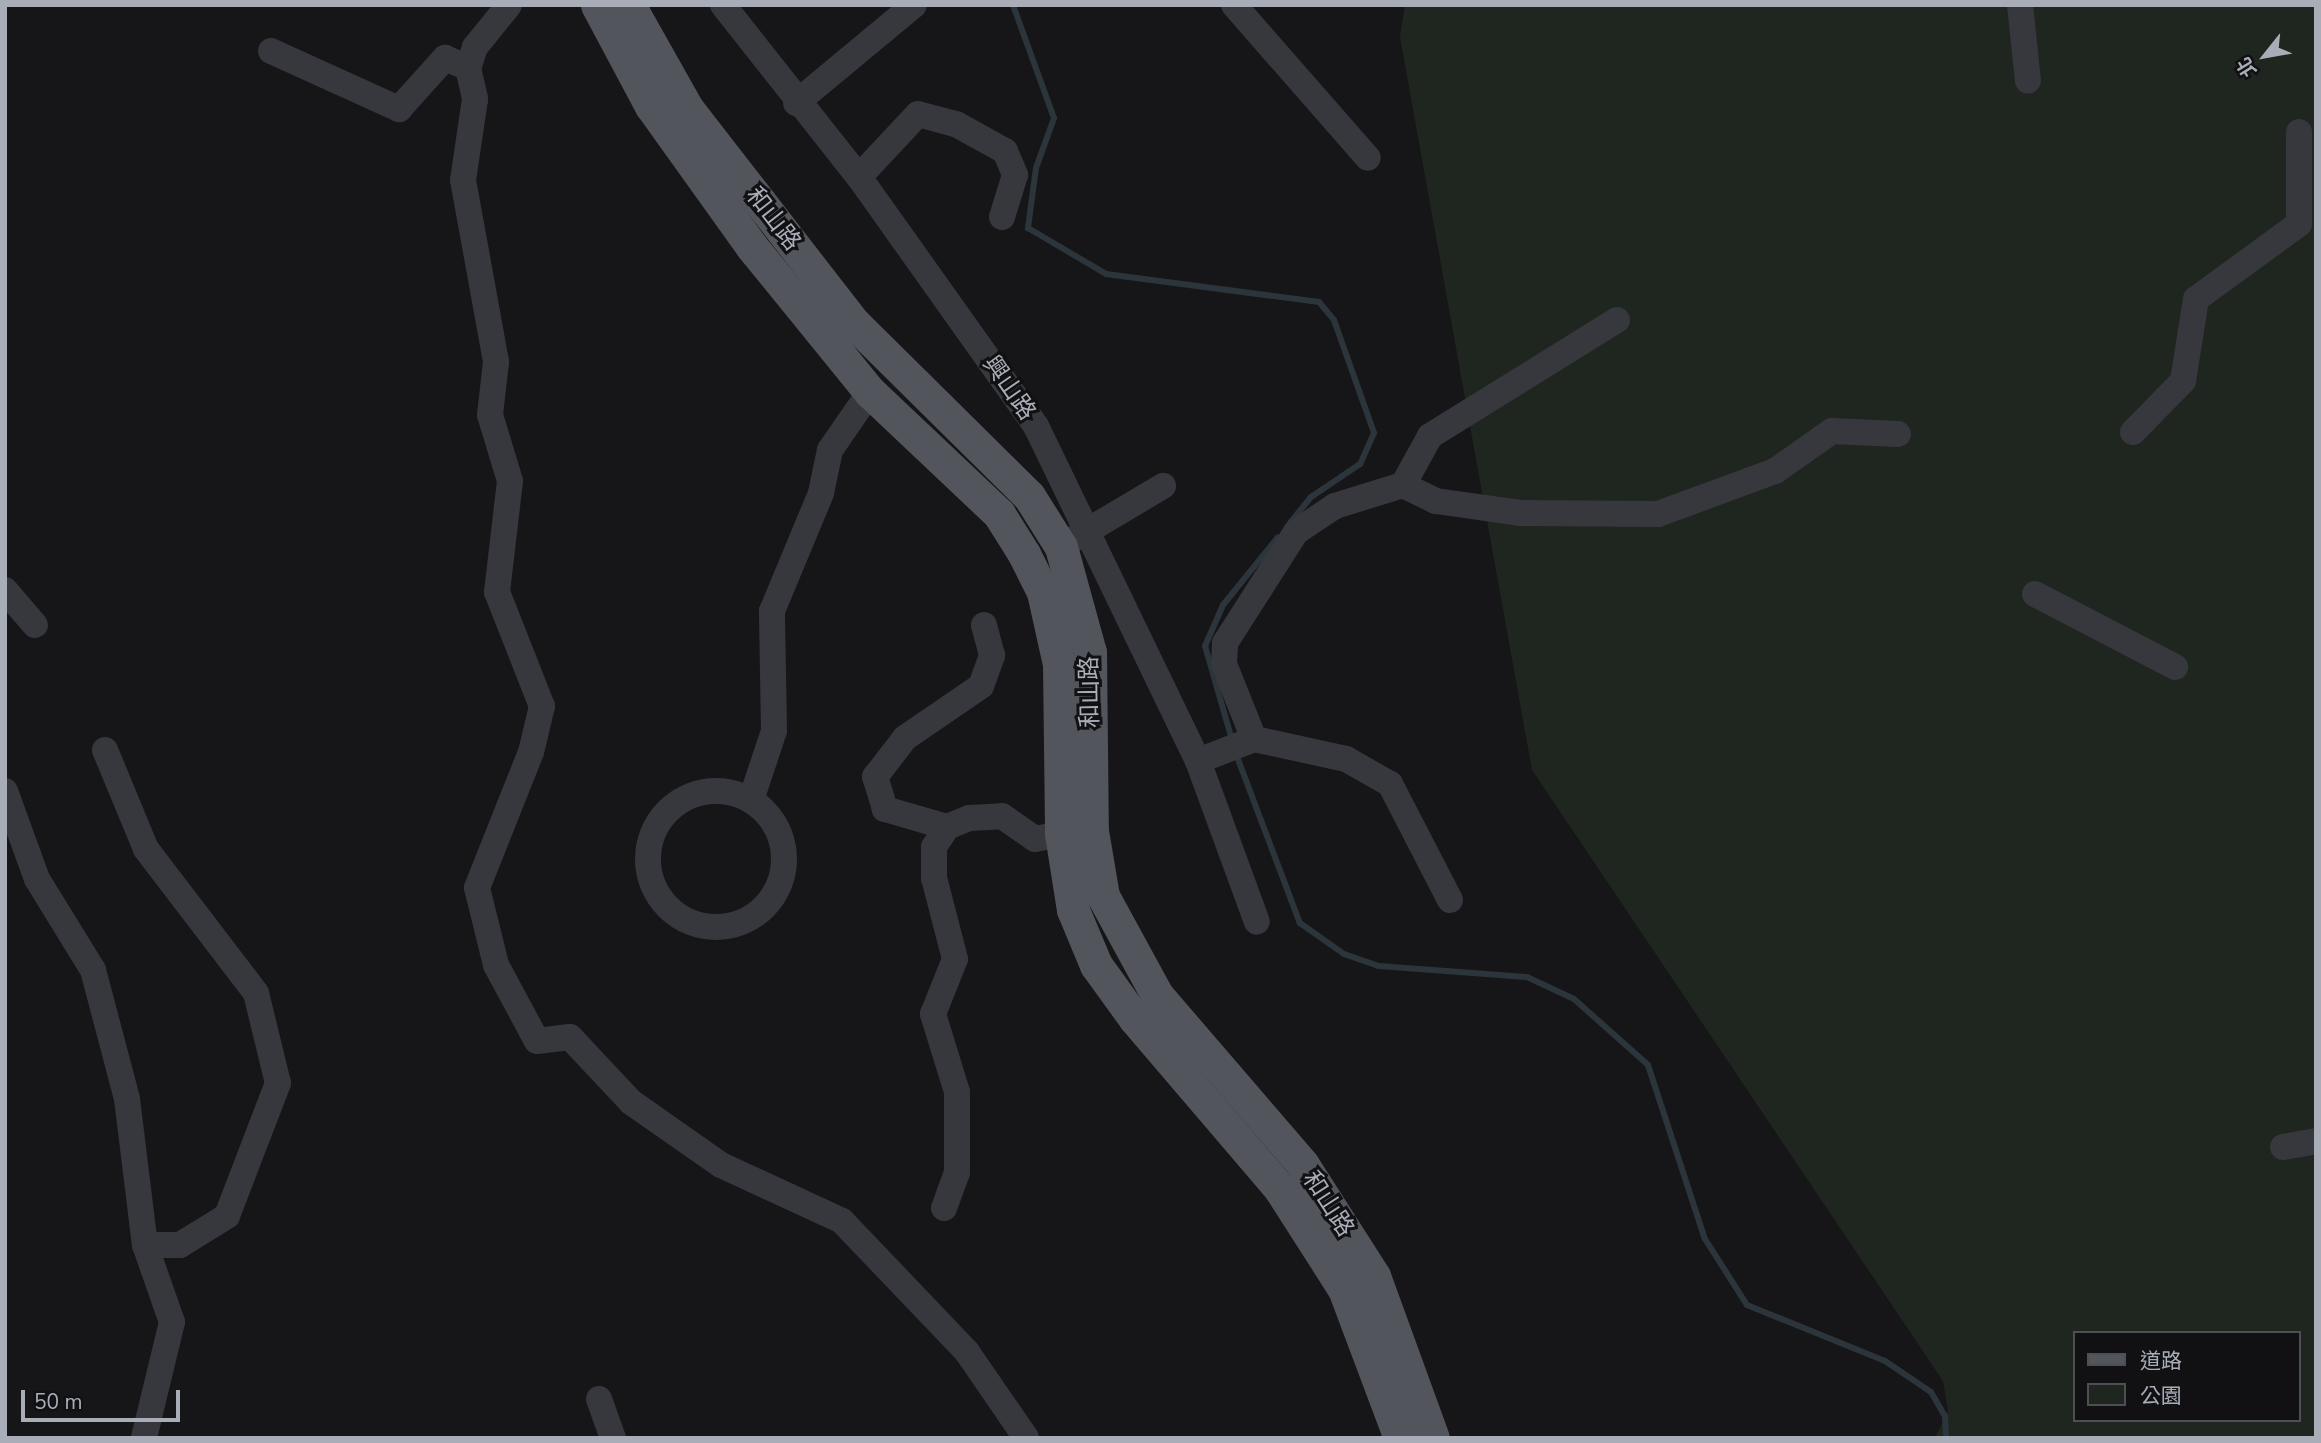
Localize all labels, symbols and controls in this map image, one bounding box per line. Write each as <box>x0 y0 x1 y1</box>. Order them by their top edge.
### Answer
north arrow <box>2230 21 2300 91</box>
text: 北 <box>2231 52 2263 82</box>
street label: 和山路 <box>739 182 807 256</box>
street label: 興山路 <box>977 350 1041 426</box>
street label: 和山路 <box>1075 656 1105 728</box>
street label: 和山路 <box>1296 1166 1360 1242</box>
legend <box>2072 1331 2300 1422</box>
text: 道路 <box>2140 1347 2182 1375</box>
scale bar <box>24 1376 184 1420</box>
text: 公園 <box>2140 1382 2182 1410</box>
text: 50 m <box>34 1388 83 1416</box>

